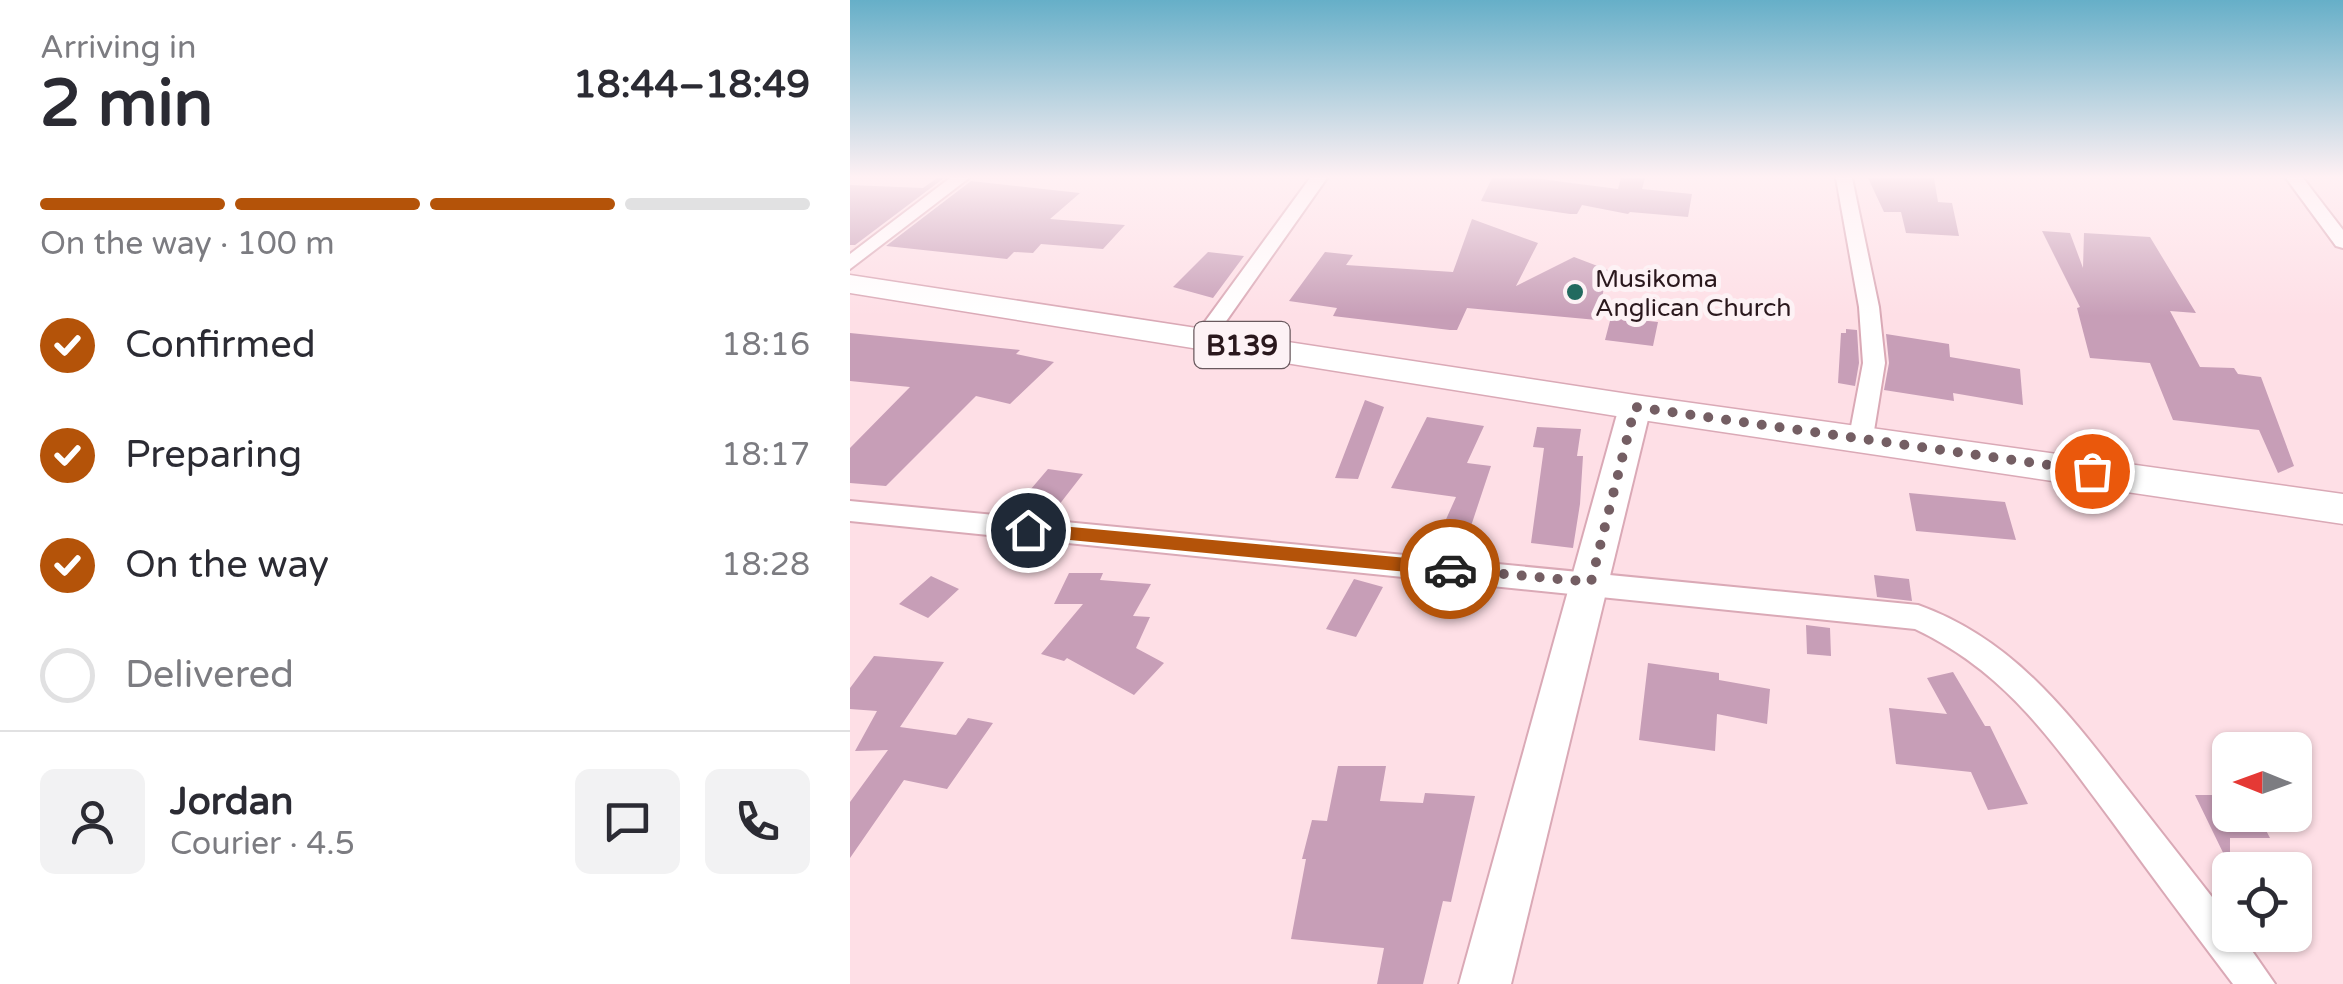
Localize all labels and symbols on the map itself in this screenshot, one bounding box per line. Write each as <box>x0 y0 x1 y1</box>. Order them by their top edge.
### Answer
place label: Musikoma Anglican Church <box>1595 264 1792 323</box>
marker: Musikoma Anglican Church <box>1564 281 1586 303</box>
road number: B139 <box>1194 322 1290 368</box>
pin <box>2050 429 2135 514</box>
pin <box>986 488 1071 573</box>
courier <box>1400 519 1500 619</box>
north arrow <box>2212 732 2312 832</box>

